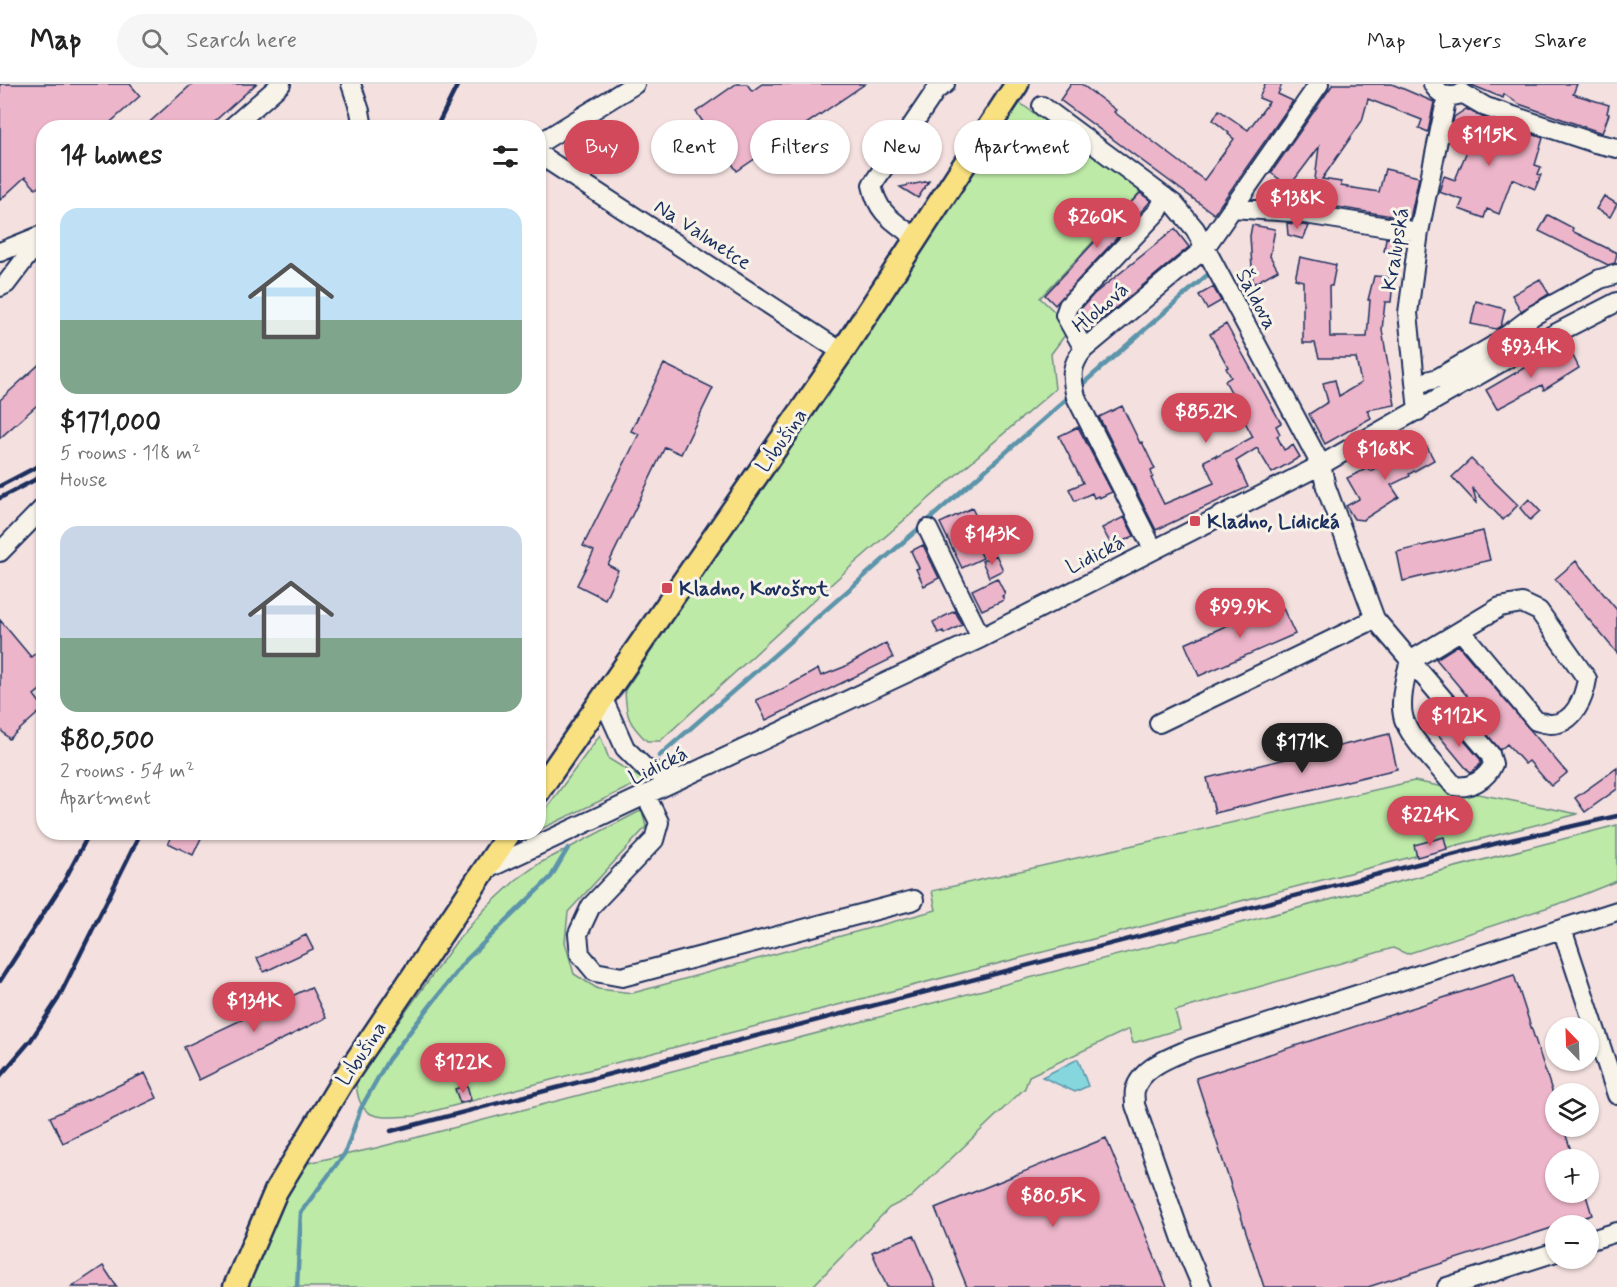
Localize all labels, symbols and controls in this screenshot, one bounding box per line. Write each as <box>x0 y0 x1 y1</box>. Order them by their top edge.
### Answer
search box <box>117 14 537 68</box>
text: Map <box>30 23 81 60</box>
icon: search <box>138 25 171 58</box>
text: Search here <box>186 27 297 55</box>
text: Map <box>1367 27 1405 55</box>
text: Layers <box>1438 27 1501 55</box>
text: Share <box>1534 27 1587 55</box>
pin: $115K <box>1447 116 1531 167</box>
chip: Buy <box>564 120 639 174</box>
chip: Rent <box>651 120 738 174</box>
chip: Filters <box>750 120 850 174</box>
chip: New <box>862 120 942 174</box>
chip: Apartment <box>954 120 1091 174</box>
text: $115K <box>1462 122 1516 149</box>
text: 14 homes <box>60 139 162 173</box>
icon: filters <box>489 140 522 173</box>
pin: $138K <box>1255 179 1339 230</box>
text: $138K <box>1270 185 1324 212</box>
street label: Na Valmetce <box>648 193 757 277</box>
pin: $260K <box>1055 198 1139 249</box>
text: $260K <box>1068 204 1126 231</box>
street label: Kralupská <box>1376 205 1416 293</box>
icon: home <box>237 247 345 355</box>
street label: Šaldova <box>1228 264 1284 335</box>
street label: Hlohová <box>1066 276 1135 340</box>
pin: $93.4K <box>1482 328 1580 379</box>
text: $93.4K <box>1501 334 1561 361</box>
pin: $85.2K <box>1157 393 1255 444</box>
text: $85.2K <box>1175 399 1237 426</box>
street label: Libušina <box>750 403 814 478</box>
text: $171,000 <box>60 406 161 440</box>
pin: $168K <box>1343 430 1427 481</box>
text: $168K <box>1357 436 1413 463</box>
text: 5 rooms · 118 m² <box>60 440 201 467</box>
text: House <box>60 467 107 494</box>
place label: Kladno, Lidická <box>1207 508 1340 536</box>
marker: Kladno, Lidická <box>1188 514 1202 528</box>
pin: $143K <box>950 515 1034 566</box>
text: $143K <box>964 521 1020 548</box>
street label: Lidická <box>1061 528 1129 581</box>
icon: home <box>237 565 345 673</box>
place label: Kladno, Kovošrot <box>679 575 829 603</box>
marker: Kladno, Kovošrot <box>660 581 674 595</box>
pin: $99.9K <box>1191 588 1289 639</box>
text: $99.9K <box>1209 594 1271 621</box>
pin: $112K <box>1417 697 1501 748</box>
text: $112K <box>1431 703 1487 730</box>
pin: $171K <box>1260 723 1344 774</box>
text: $80,500 <box>60 724 154 758</box>
text: $171K <box>1276 729 1328 756</box>
street label: Lidická <box>624 740 692 792</box>
text: 2 rooms · 54 m² <box>60 758 194 785</box>
text: Apartment <box>60 785 151 812</box>
pin: $224K <box>1388 796 1472 847</box>
text: $224K <box>1401 802 1459 829</box>
pin: $134K <box>212 982 296 1033</box>
text: $134K <box>226 988 282 1015</box>
street label: Libušina <box>330 1016 394 1091</box>
north arrow <box>1545 1017 1599 1071</box>
map controls <box>1545 1017 1599 1269</box>
pin: $122K <box>421 1043 505 1094</box>
text: $122K <box>434 1049 492 1076</box>
button: layers <box>1545 1083 1599 1137</box>
button: + <box>1545 1149 1599 1203</box>
pin: $80.5K <box>1004 1177 1102 1228</box>
text: $80.5K <box>1021 1183 1085 1210</box>
button: − <box>1545 1215 1599 1269</box>

